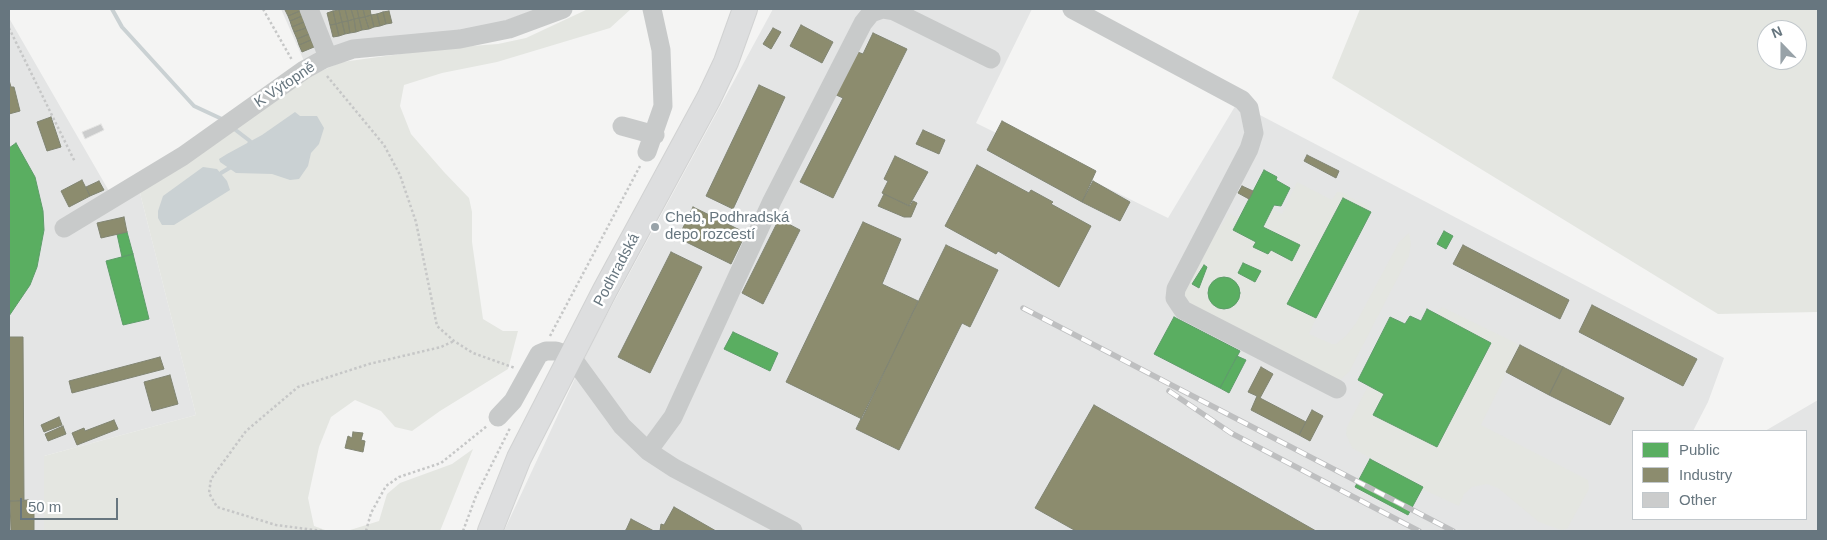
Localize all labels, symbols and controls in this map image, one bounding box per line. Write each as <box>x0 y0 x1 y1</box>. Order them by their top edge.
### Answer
north arrow <box>1757 20 1807 70</box>
text: N <box>1769 23 1784 41</box>
street label: K Výtopně <box>251 58 319 112</box>
place label: Cheb, Podhradská depo rozcestí <box>665 209 789 244</box>
marker: Cheb, Podhradská depo rozcestí <box>649 221 661 233</box>
street label: Podhradská <box>590 230 644 310</box>
legend <box>1632 430 1807 520</box>
text: Public <box>1679 441 1720 458</box>
text: Industry <box>1679 466 1732 483</box>
scale bar <box>22 488 120 520</box>
text: Other <box>1679 491 1717 508</box>
text: 50 m <box>28 498 61 515</box>

